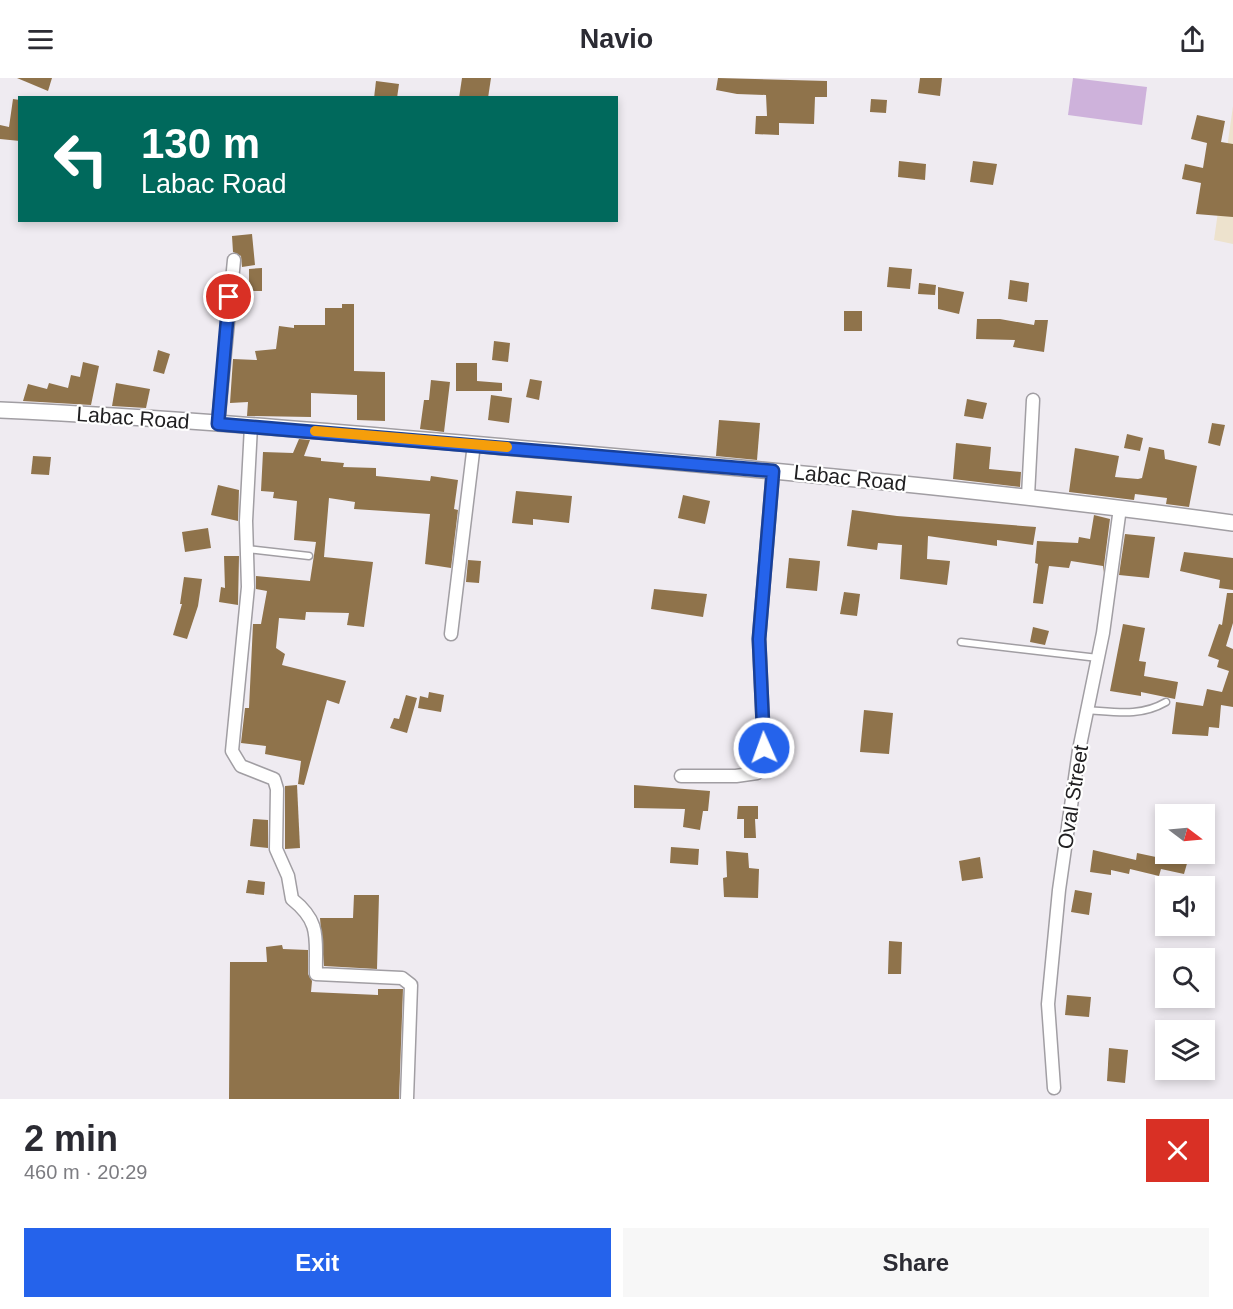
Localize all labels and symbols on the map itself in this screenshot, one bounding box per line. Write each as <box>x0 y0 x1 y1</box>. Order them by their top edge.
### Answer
pin <box>203 271 254 322</box>
street label: Labac Road <box>76 402 190 433</box>
street label: Labac Road <box>793 460 908 495</box>
position arrow <box>732 716 796 780</box>
street label: Oval Street <box>1053 743 1092 851</box>
north arrow <box>1155 804 1215 864</box>

